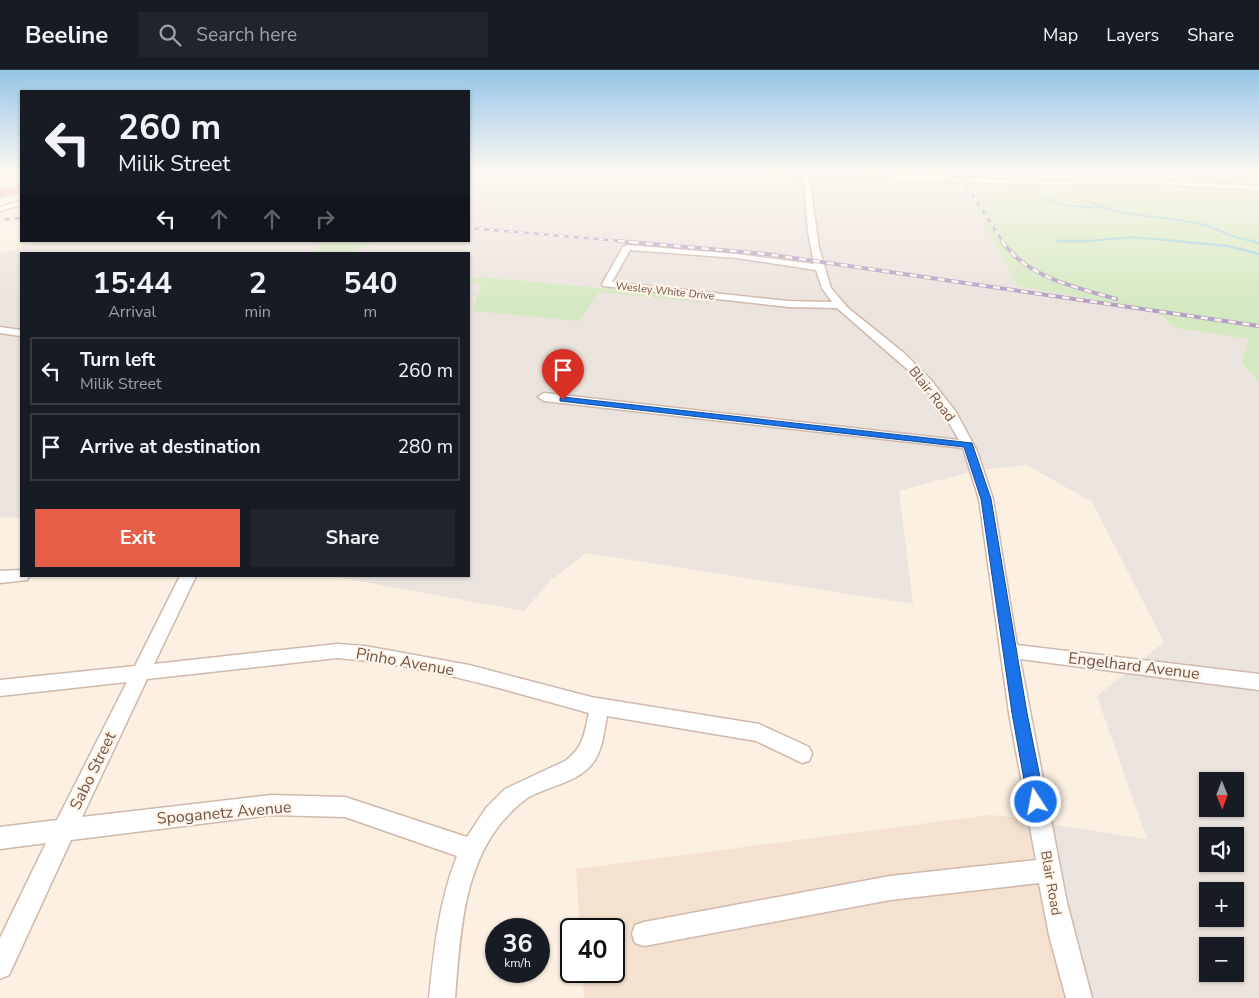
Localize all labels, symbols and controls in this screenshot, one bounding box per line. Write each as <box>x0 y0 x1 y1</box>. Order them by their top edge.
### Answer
search box <box>138 12 488 57</box>
text: Beeline <box>25 19 108 51</box>
icon: search <box>156 21 184 49</box>
text: Search here <box>196 22 297 48</box>
text: Map <box>1043 23 1078 47</box>
text: Layers <box>1106 23 1159 47</box>
text: Share <box>1187 23 1234 47</box>
text: 260 m <box>118 104 221 151</box>
icon: left <box>35 110 100 175</box>
text: Milik Street <box>118 149 230 179</box>
icon: left <box>152 205 180 233</box>
icon: ahead <box>205 205 233 233</box>
icon: ahead <box>258 205 286 233</box>
icon: right <box>311 205 339 233</box>
text: 15:44 <box>93 263 172 304</box>
text: 2 <box>249 263 267 304</box>
text: 540 <box>343 263 397 304</box>
street label: Wesley White Drive <box>615 278 715 304</box>
text: Arrival <box>108 301 156 323</box>
text: min <box>244 301 271 323</box>
text: m <box>364 301 377 323</box>
text: Turn left <box>80 347 155 373</box>
pin <box>542 349 584 400</box>
icon: arrive <box>549 356 577 384</box>
icon: left <box>37 357 65 385</box>
text: 260 m <box>398 358 453 384</box>
street label: Blair Road <box>904 362 960 426</box>
text: Milik Street <box>80 373 162 395</box>
icon: arrive <box>37 433 65 461</box>
text: Arrive at destination <box>80 434 261 460</box>
text: 280 m <box>398 434 453 460</box>
button: Exit <box>35 509 240 567</box>
button: Share <box>250 509 455 567</box>
street label: Pinho Avenue <box>354 643 456 681</box>
street label: Engelhard Avenue <box>1067 647 1201 685</box>
street label: Sabo Street <box>65 728 122 814</box>
north arrow <box>1199 772 1244 818</box>
map controls <box>1199 772 1244 982</box>
position arrow <box>1009 775 1061 827</box>
street label: Spoganetz Avenue <box>156 796 292 830</box>
button: sound <box>1199 827 1244 872</box>
street label: Blair Road <box>1036 849 1066 917</box>
button: + <box>1199 882 1244 927</box>
speed limit sign: 40 <box>560 918 625 983</box>
text: 36 <box>502 927 533 961</box>
button: − <box>1199 937 1244 982</box>
text: km/h <box>504 955 531 971</box>

